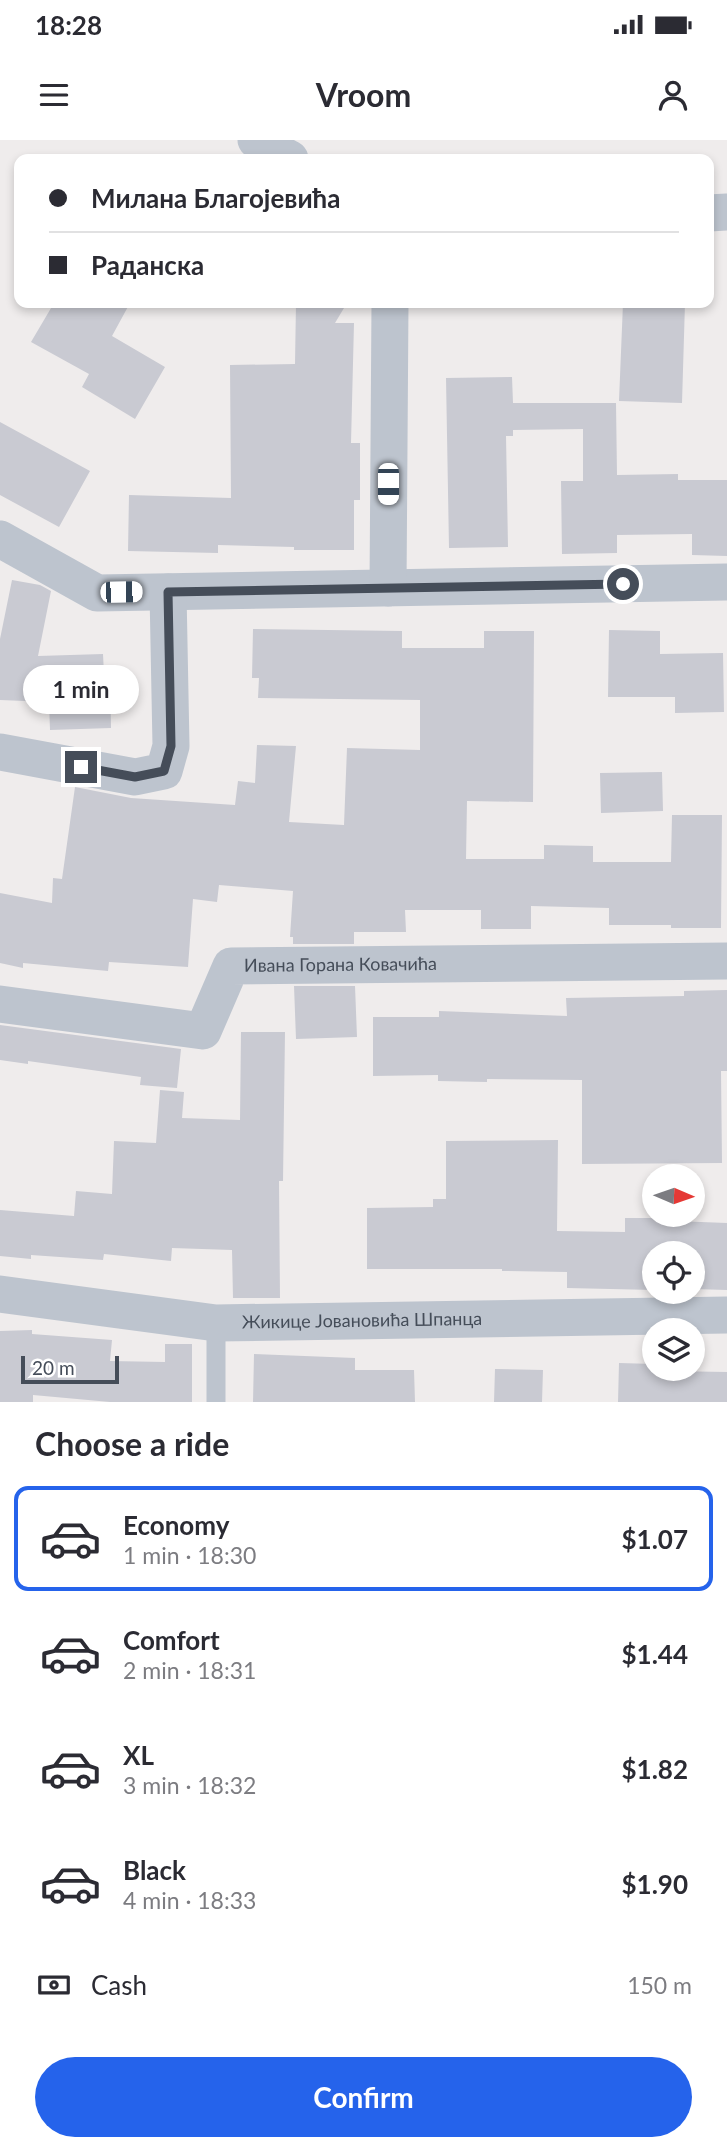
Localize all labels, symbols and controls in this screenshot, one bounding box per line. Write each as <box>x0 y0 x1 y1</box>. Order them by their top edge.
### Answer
text: 18:28 <box>35 9 102 41</box>
text: Vroom <box>316 75 411 114</box>
icon: menu <box>35 76 73 114</box>
icon: person <box>654 76 692 114</box>
text: Милана Благојевића <box>91 182 340 214</box>
text: Раданска <box>91 249 204 281</box>
car <box>378 463 399 505</box>
route start <box>607 568 639 600</box>
car <box>100 581 143 603</box>
callout: 1 min <box>23 666 139 714</box>
text: 1 min <box>52 675 110 703</box>
route end <box>65 751 97 783</box>
street label: Ивана Горана Ковачића <box>244 952 437 976</box>
north arrow <box>642 1164 705 1227</box>
map controls <box>642 1164 705 1381</box>
button: locate <box>642 1241 705 1304</box>
street label: Жикице Јовановића Шпанца <box>242 1307 482 1333</box>
button: layers <box>642 1318 705 1381</box>
scale bar <box>21 1353 119 1385</box>
text: 20 m <box>32 1356 75 1379</box>
text: Choose a ride <box>35 1424 229 1463</box>
icon: car <box>39 1507 102 1570</box>
text: Economy <box>123 1509 229 1541</box>
text: $1.07 <box>622 1523 688 1555</box>
text: 1 min · 18:30 <box>123 1541 256 1569</box>
icon: car <box>39 1622 102 1685</box>
text: Comfort <box>123 1624 220 1656</box>
text: $1.44 <box>622 1638 688 1670</box>
text: 2 min · 18:31 <box>123 1656 256 1684</box>
icon: car <box>39 1737 102 1800</box>
text: XL <box>123 1739 154 1771</box>
text: $1.82 <box>622 1753 688 1785</box>
text: 3 min · 18:32 <box>123 1771 256 1799</box>
icon: car <box>39 1852 102 1915</box>
text: Black <box>123 1854 186 1886</box>
text: $1.90 <box>622 1868 688 1900</box>
text: 4 min · 18:33 <box>123 1886 256 1914</box>
icon: cash <box>35 1966 73 2004</box>
text: Cash <box>91 1969 147 2001</box>
text: 150 m <box>627 1971 692 1999</box>
button: Confirm <box>35 2057 692 2137</box>

